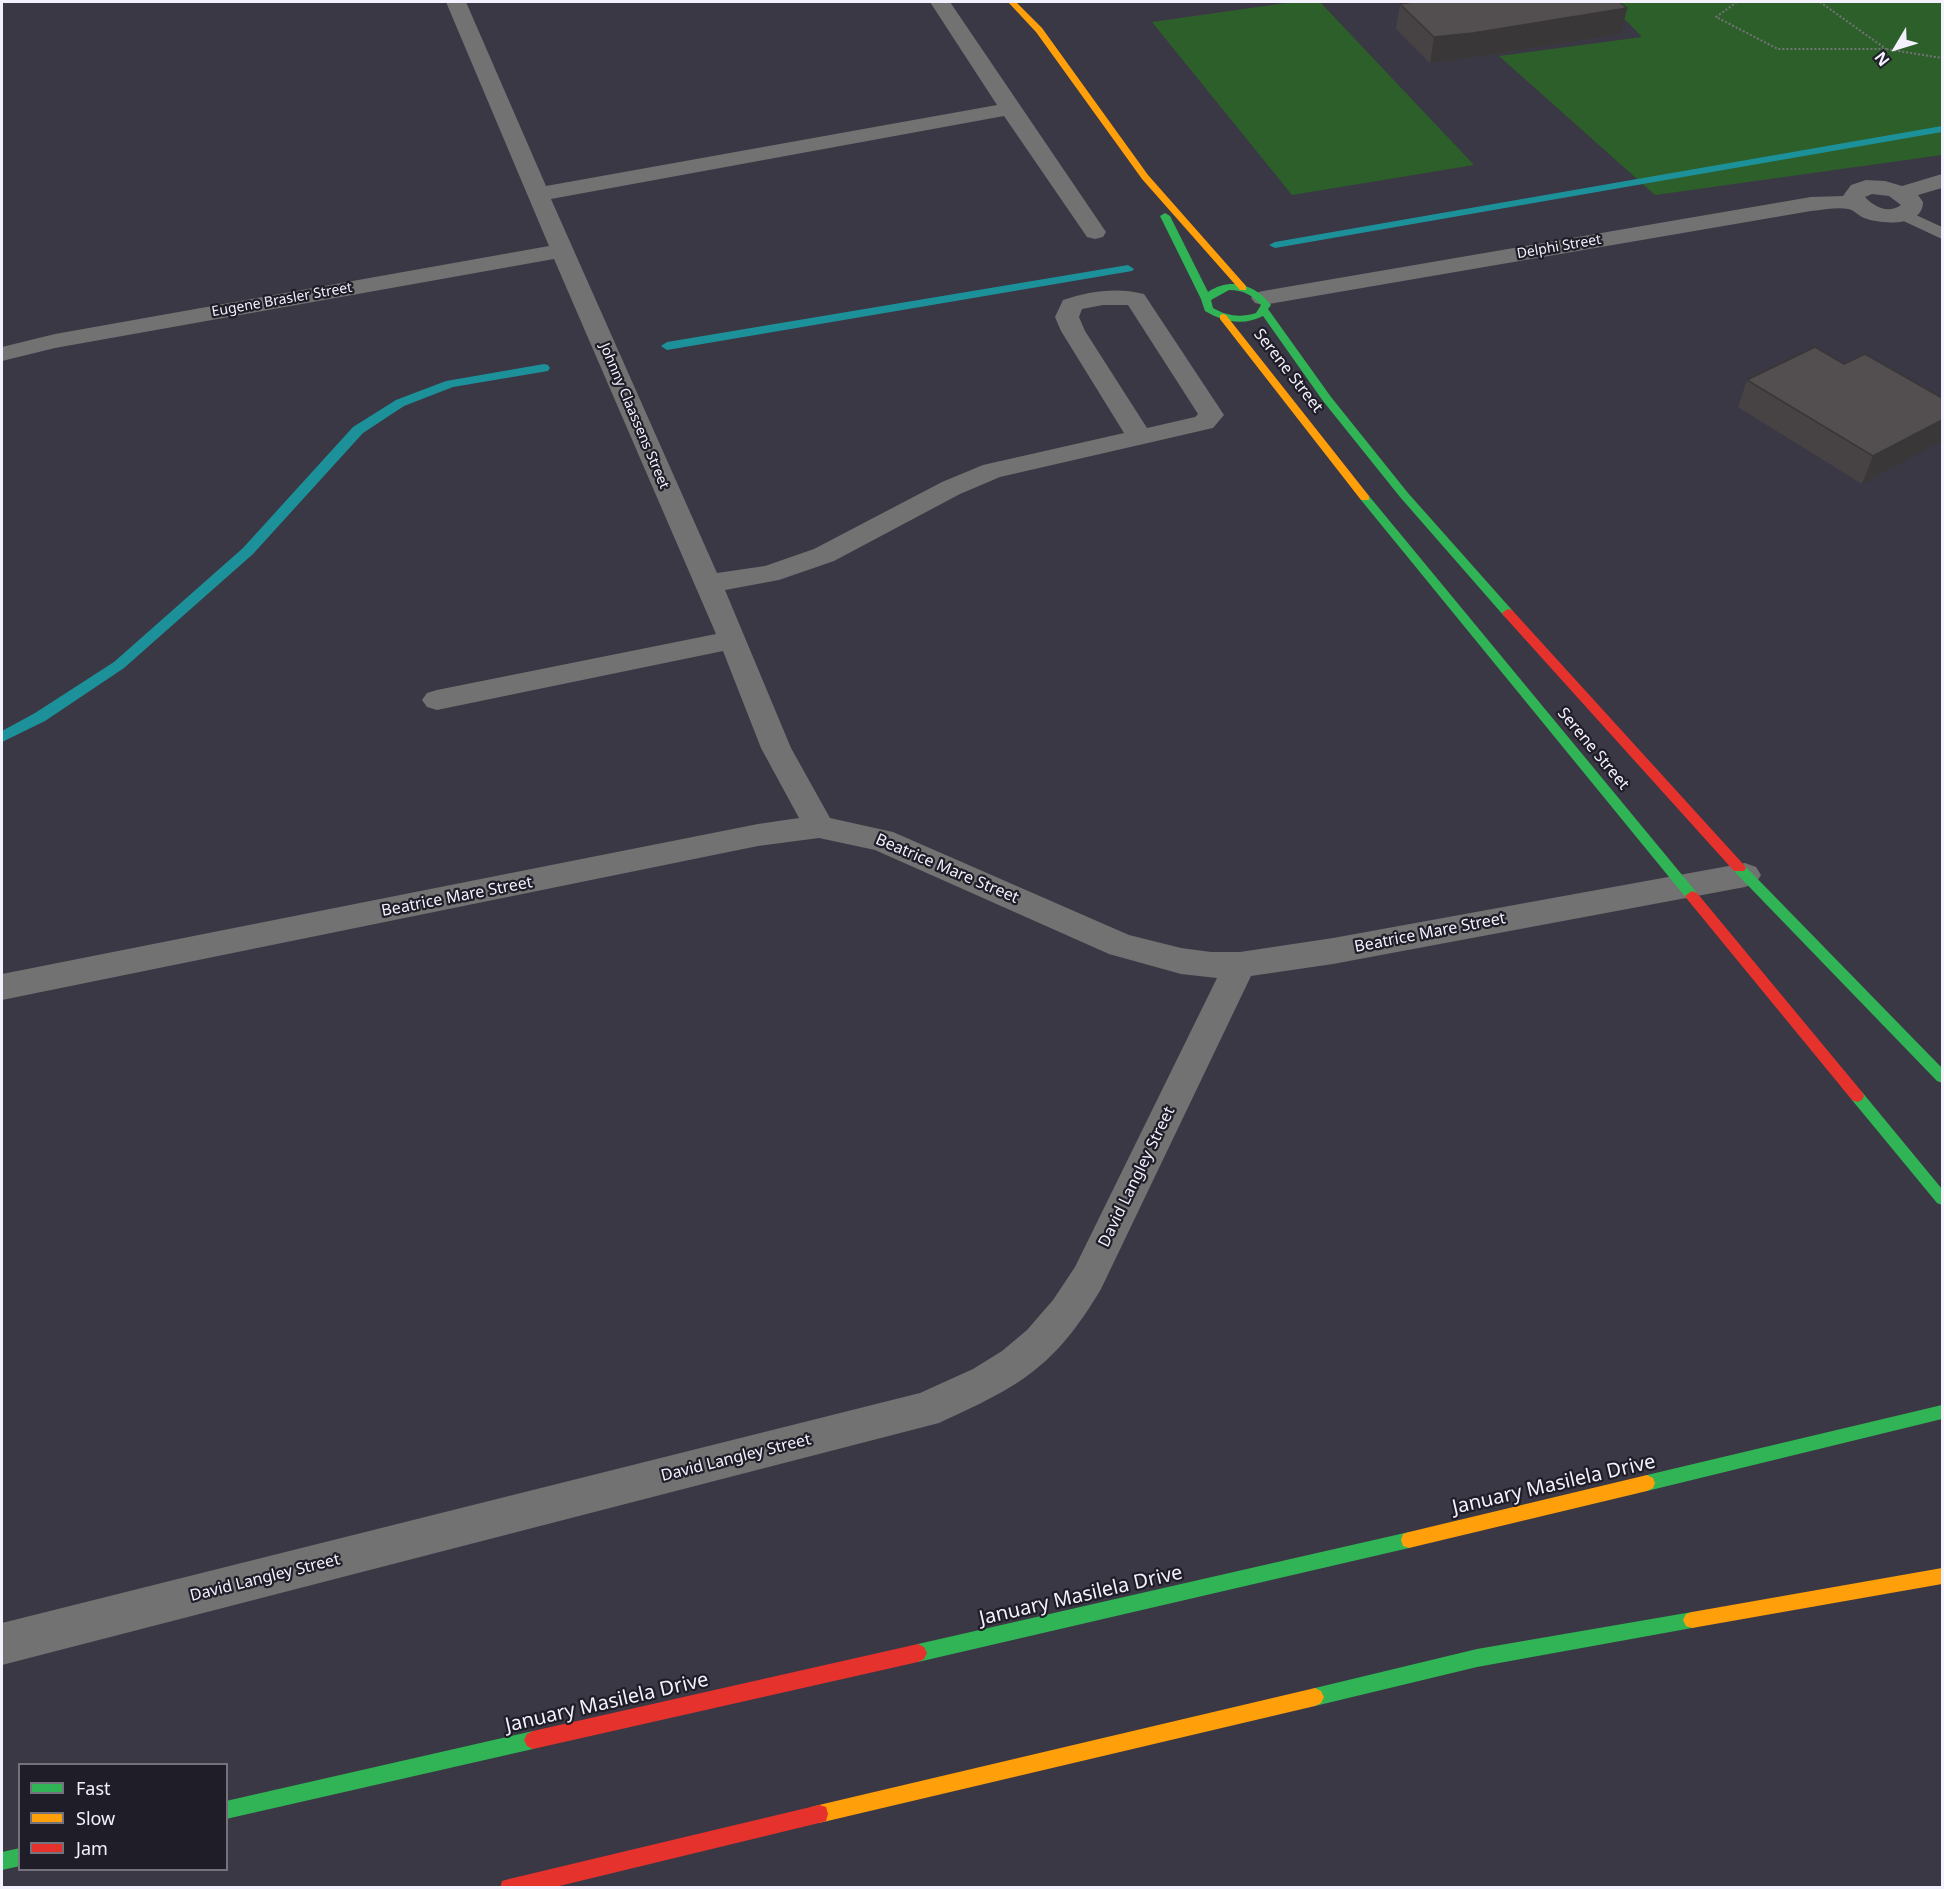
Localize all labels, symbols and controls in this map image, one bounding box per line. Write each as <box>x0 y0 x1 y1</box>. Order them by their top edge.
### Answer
north arrow <box>1866 18 1926 78</box>
text: N <box>1869 47 1894 71</box>
street label: Delphi Street <box>1516 231 1602 263</box>
street label: Eugene Brasler Street <box>210 279 354 321</box>
street label: Serene Street <box>1249 325 1327 417</box>
street label: Johnny Claassens Street <box>596 341 672 491</box>
street label: Serene Street <box>1553 704 1633 794</box>
street label: Beatrice Mare Street <box>873 830 1021 908</box>
street label: Beatrice Mare Street <box>380 873 534 921</box>
street label: Beatrice Mare Street <box>1353 909 1507 957</box>
street label: David Langley Street <box>1095 1104 1179 1250</box>
street label: David Langley Street <box>659 1430 813 1486</box>
street label: January Masilela Drive <box>1450 1450 1658 1520</box>
street label: David Langley Street <box>188 1550 342 1606</box>
street label: January Masilela Drive <box>977 1561 1185 1631</box>
street label: January Masilela Drive <box>503 1668 711 1738</box>
legend <box>18 1763 228 1871</box>
text: Fast <box>76 1776 111 1800</box>
text: Slow <box>76 1806 115 1830</box>
text: Jam <box>76 1836 108 1860</box>

